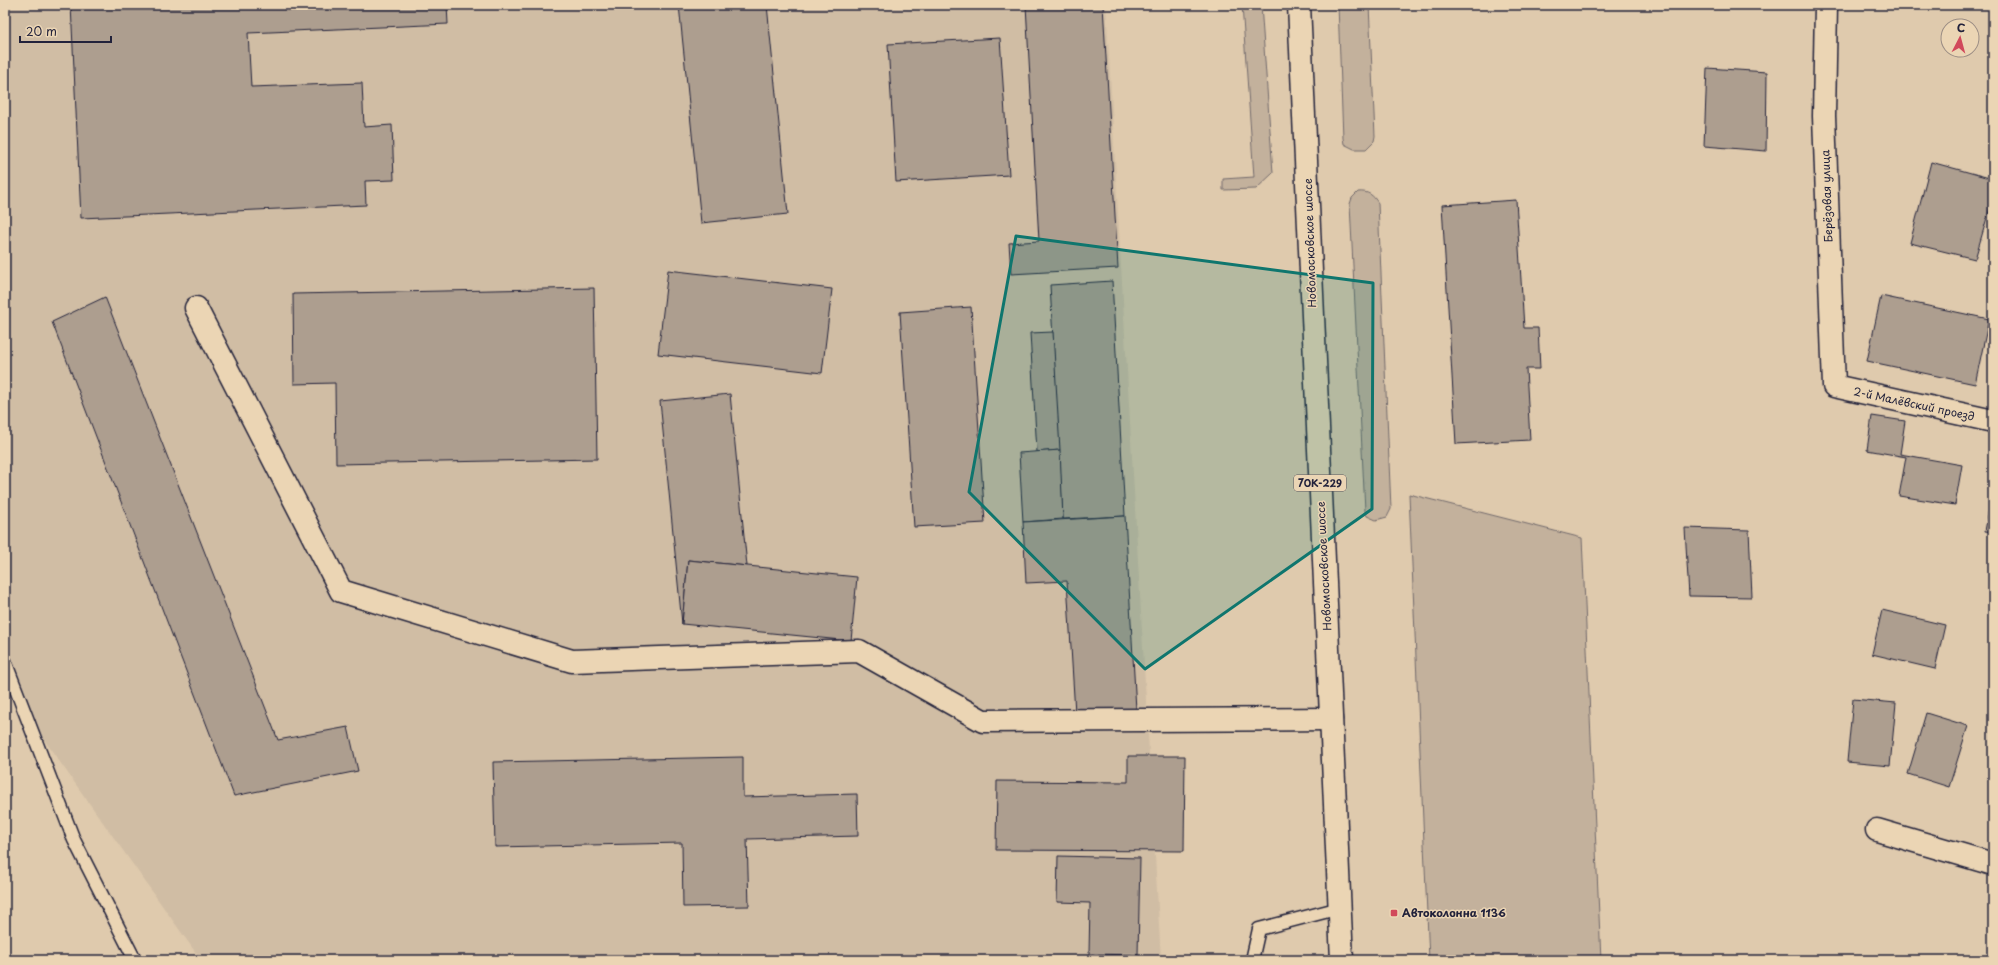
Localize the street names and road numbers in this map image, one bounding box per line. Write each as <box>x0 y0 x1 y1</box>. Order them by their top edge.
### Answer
street label: Берёзовая улица <box>1816 149 1837 243</box>
street label: Новомосковское шоссе <box>1299 178 1320 308</box>
street label: 2-й Малёвский проезд <box>1852 382 1976 425</box>
road number: 70К-229 <box>1294 475 1346 491</box>
street label: Новомосковское шоссе <box>1312 501 1335 631</box>

